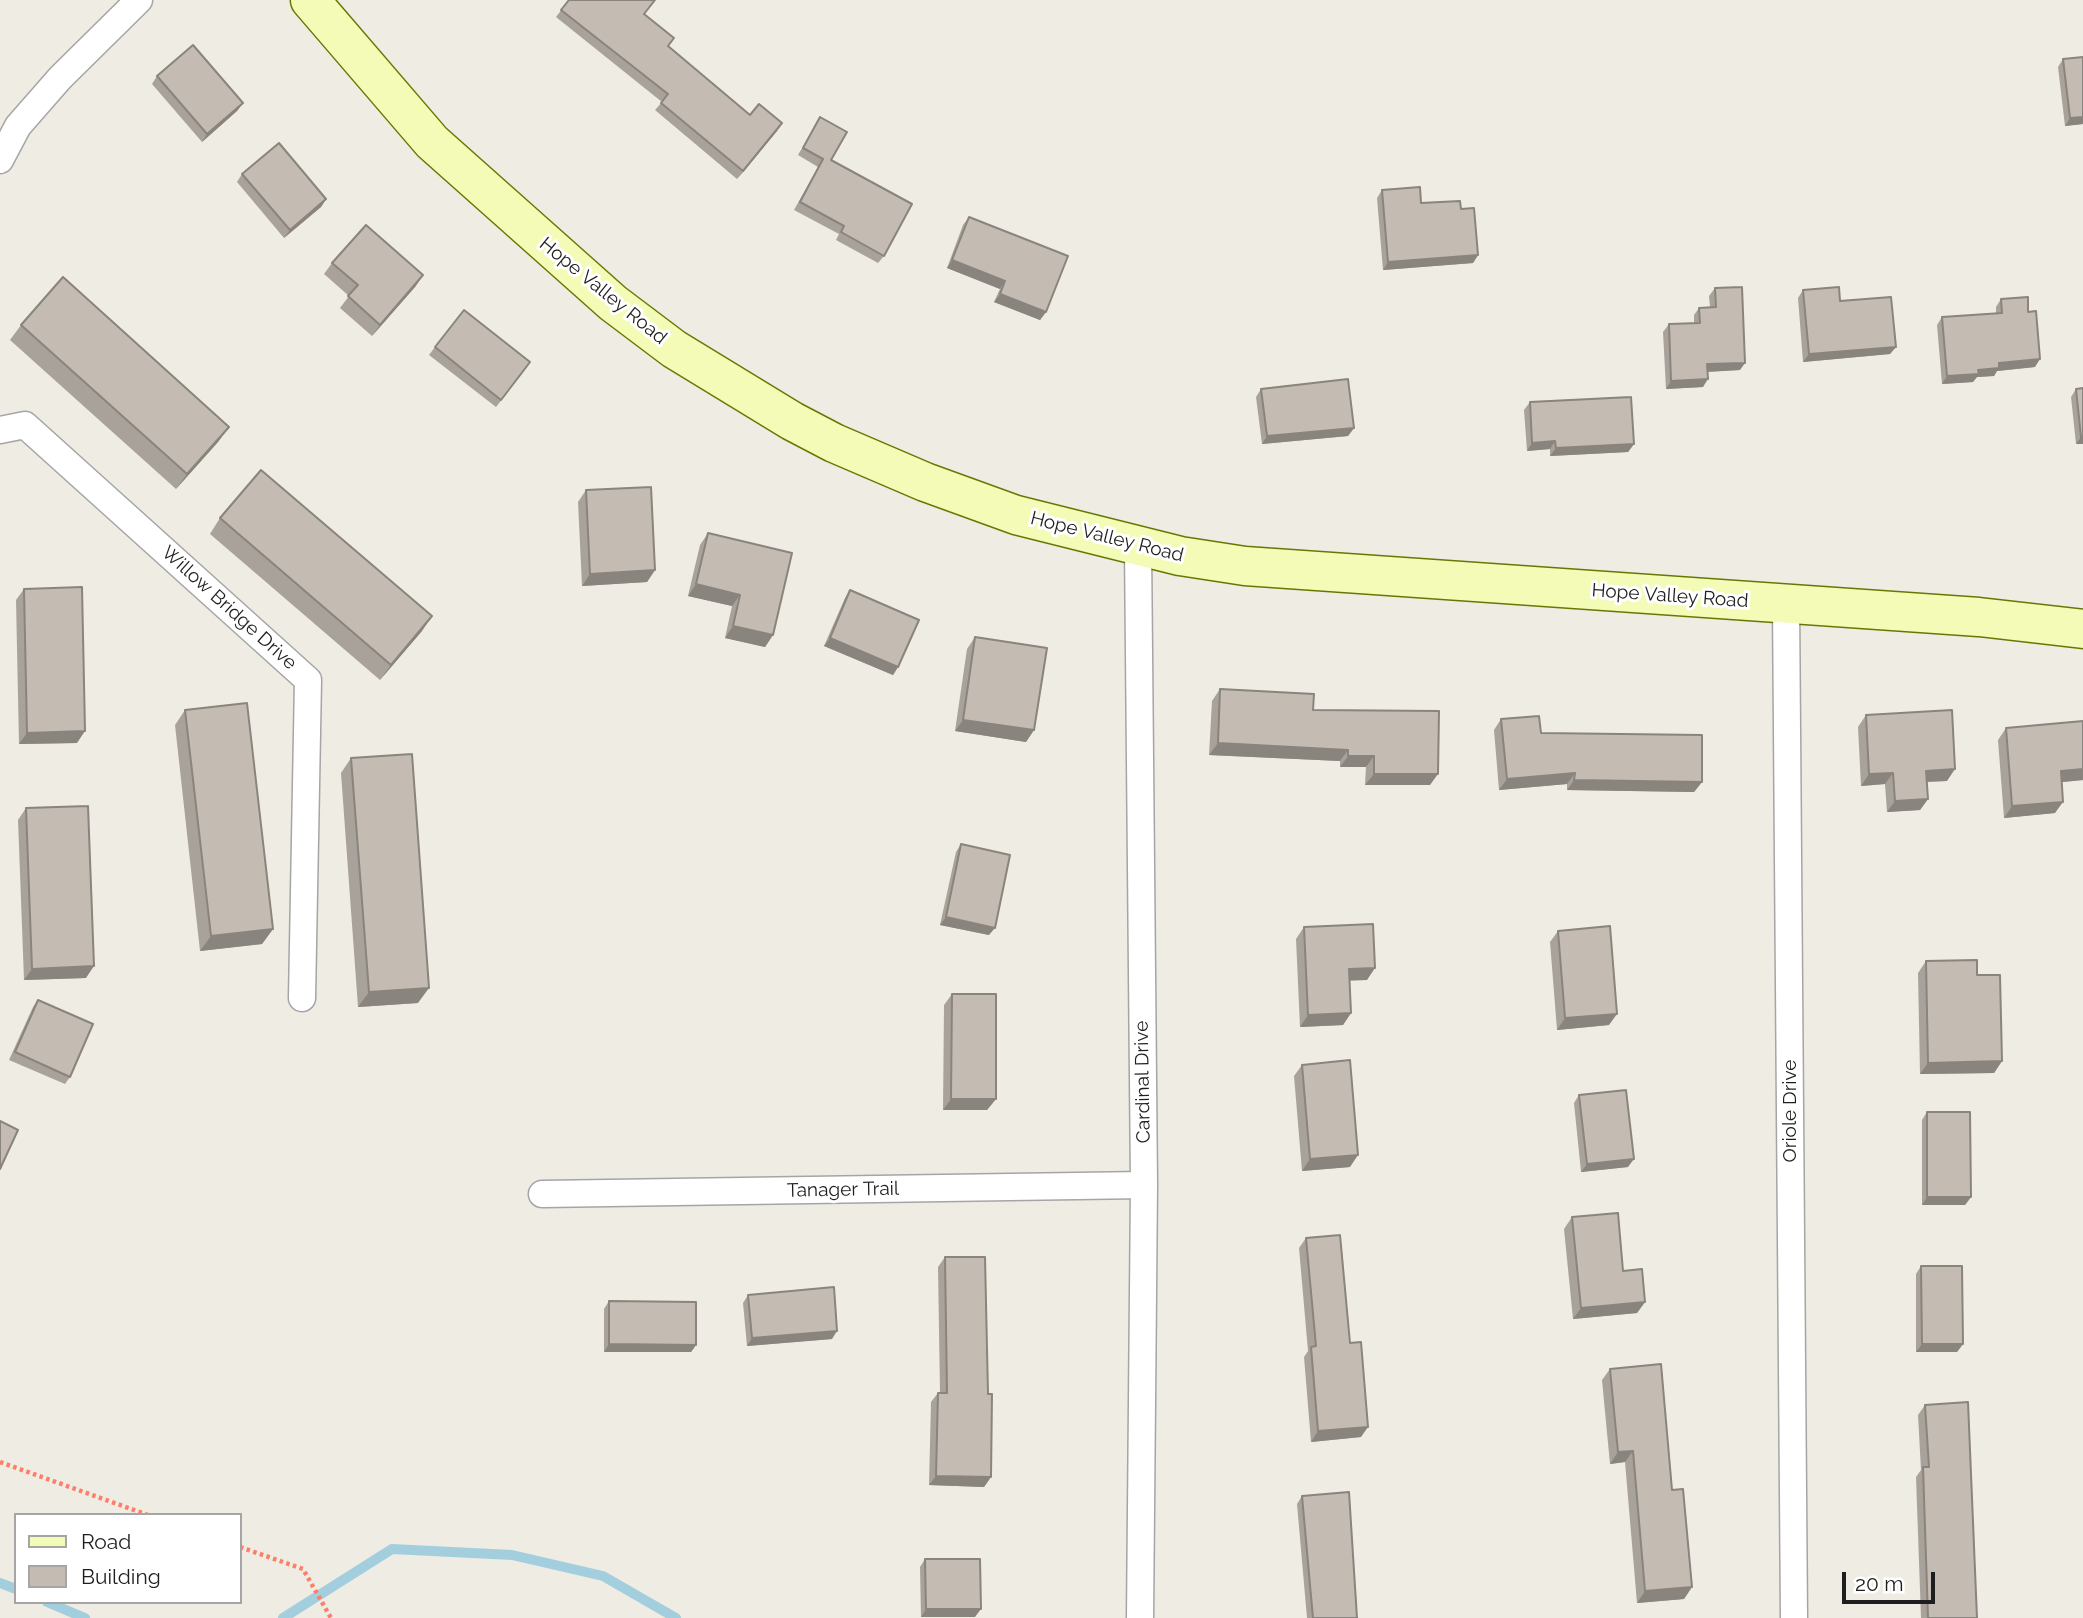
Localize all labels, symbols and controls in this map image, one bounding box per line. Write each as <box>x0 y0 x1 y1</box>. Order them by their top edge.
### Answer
street label: Hope Valley Road <box>535 233 671 349</box>
street label: Hope Valley Road <box>1028 507 1186 567</box>
street label: Willow Bridge Drive <box>157 541 301 675</box>
street label: Hope Valley Road <box>1591 579 1749 613</box>
street label: Cardinal Drive <box>1131 1021 1155 1143</box>
street label: Oriole Drive <box>1779 1060 1801 1162</box>
street label: Tanager Trail <box>787 1178 899 1202</box>
legend <box>14 1513 242 1604</box>
text: Road <box>81 1529 131 1554</box>
scale bar <box>1845 1558 1938 1602</box>
text: Building <box>81 1564 161 1589</box>
text: 20 m <box>1855 1571 1903 1596</box>

